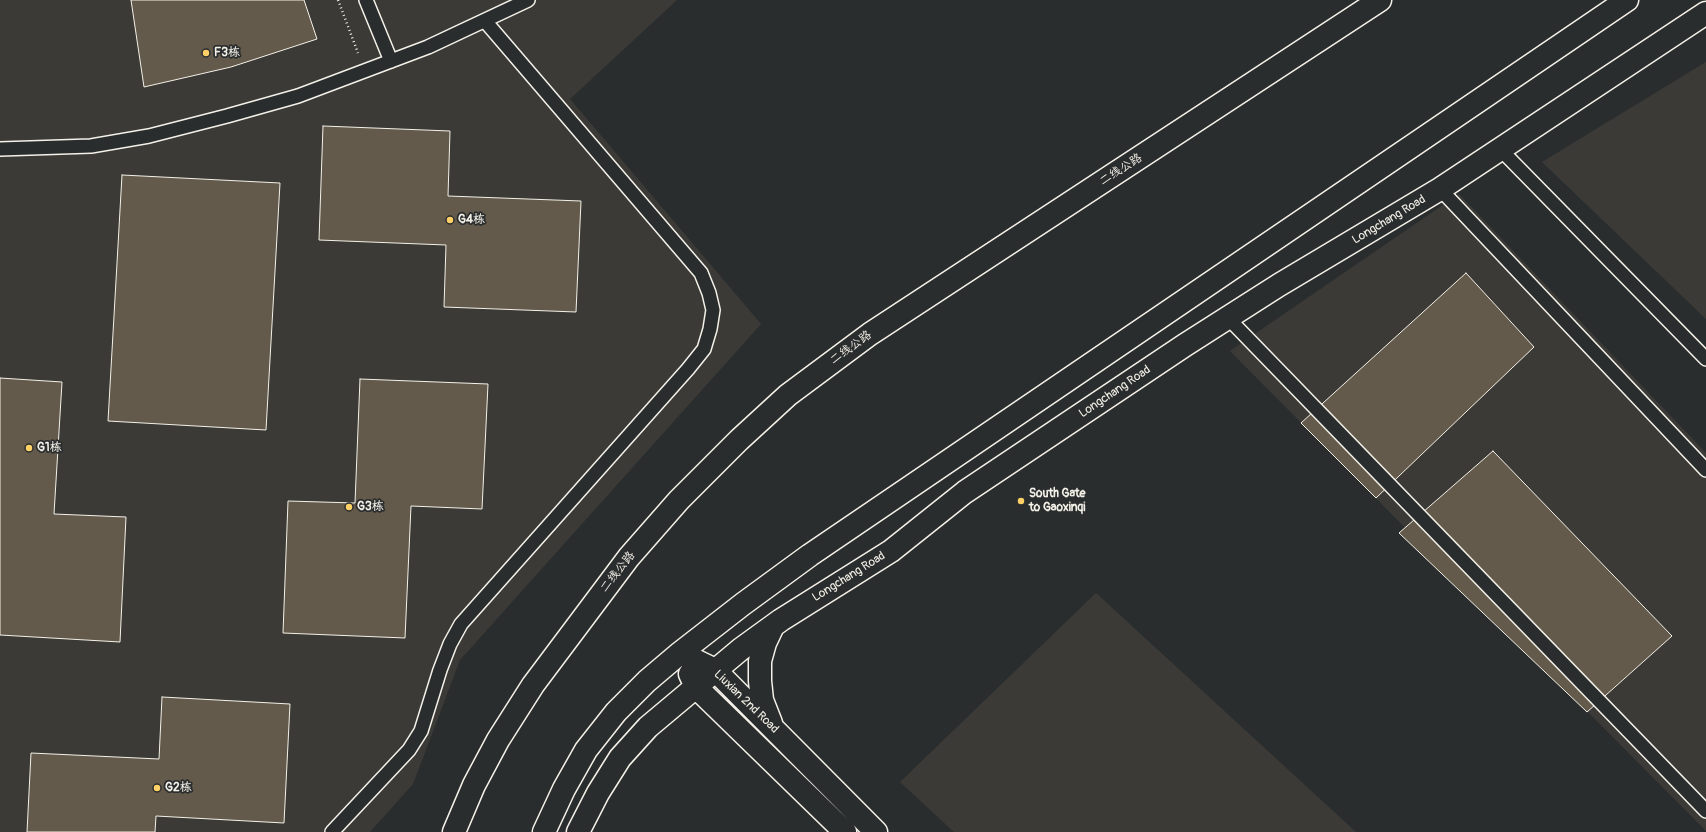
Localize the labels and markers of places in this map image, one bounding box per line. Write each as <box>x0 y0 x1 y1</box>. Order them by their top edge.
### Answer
place label: F3栋 <box>214 46 240 60</box>
marker: F3栋 <box>201 48 211 58</box>
place label: G4栋 <box>458 213 485 227</box>
marker: G4栋 <box>445 215 455 225</box>
place label: G1栋 <box>37 441 62 455</box>
marker: G1栋 <box>24 443 34 453</box>
place label: South Gate to Gaoxinqi <box>1029 487 1085 515</box>
marker: South Gate to Gaoxinqi <box>1016 496 1026 506</box>
place label: G3栋 <box>357 500 384 514</box>
marker: G3栋 <box>344 502 354 512</box>
place label: G2栋 <box>165 781 192 795</box>
marker: G2栋 <box>152 783 162 793</box>

